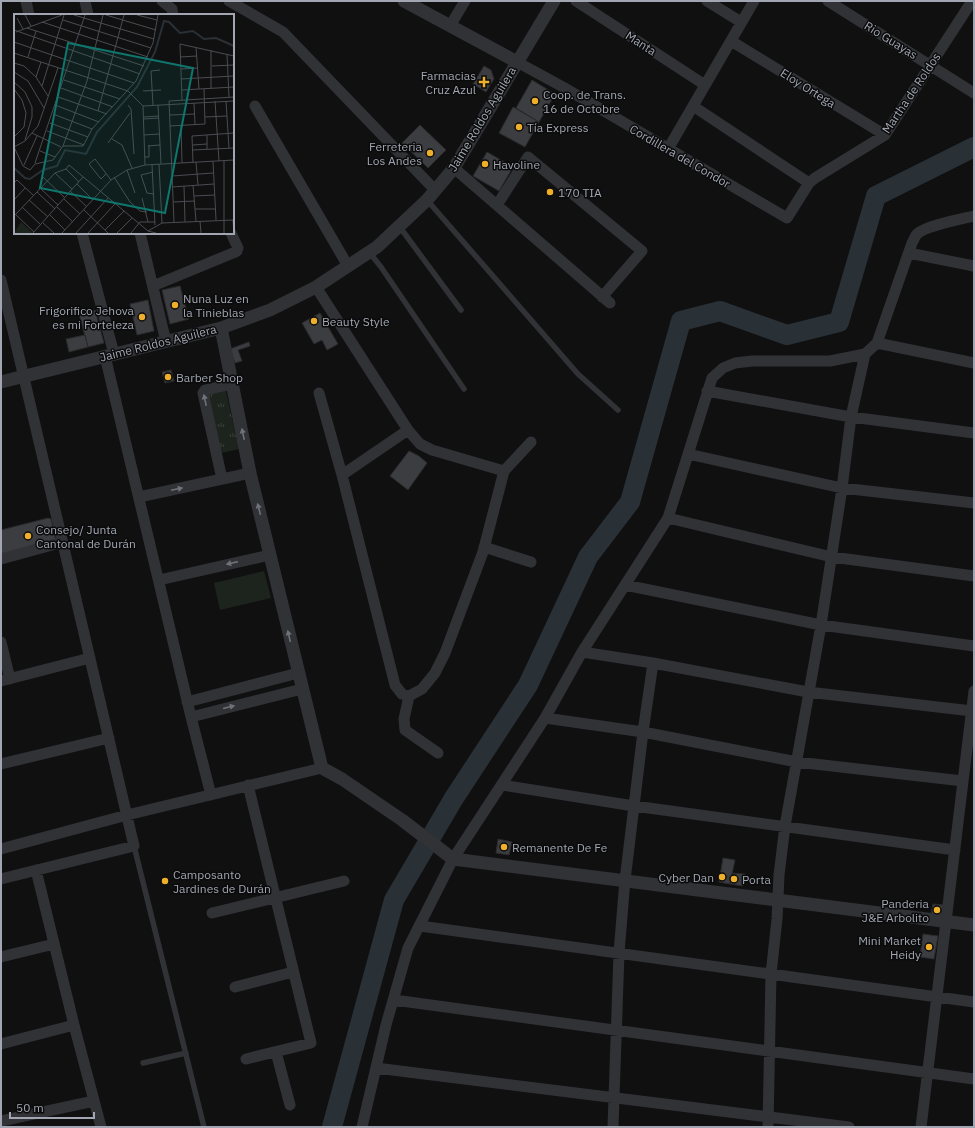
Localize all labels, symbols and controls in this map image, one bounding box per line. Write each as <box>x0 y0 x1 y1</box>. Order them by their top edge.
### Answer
inset map <box>14 14 234 234</box>
street label: Rio Guayas <box>862 18 920 62</box>
street label: Manta <box>623 28 660 59</box>
street label: Martha de Roldos <box>878 50 944 136</box>
street label: Jaime Roldos Aguilera <box>445 63 520 174</box>
street label: Eloy Ortega <box>778 65 839 111</box>
place label: Farmacias Cruz Azul <box>421 68 476 97</box>
marker: Farmacias Cruz Azul <box>479 77 489 87</box>
place label: Coop. de Trans. 16 de Octobre <box>543 87 626 116</box>
marker: Coop. de Trans. 16 de Octobre <box>530 96 540 106</box>
place label: Tía Express <box>527 120 589 135</box>
street label: Cordillera del Condor <box>627 121 734 191</box>
marker: Tía Express <box>514 122 524 132</box>
place label: Ferreteria Los Andes <box>367 139 423 168</box>
marker: Ferreteria Los Andes <box>425 148 435 158</box>
place label: Havoline <box>493 157 540 172</box>
marker: Havoline <box>480 159 490 169</box>
place label: 170 TIA <box>558 185 602 200</box>
marker: 170 TIA <box>545 187 555 197</box>
place label: Nuna Luz en la Tinieblas <box>183 291 249 320</box>
marker: Nuna Luz en la Tinieblas <box>170 300 180 310</box>
place label: Frigorifico Jehova es mi Forteleza <box>39 303 135 332</box>
marker: Frigorifico Jehova es mi Forteleza <box>137 312 147 322</box>
place label: Beauty Style <box>322 314 390 329</box>
marker: Beauty Style <box>309 316 319 326</box>
street label: Jaime Roldos Aguilera <box>98 321 218 365</box>
place label: Barber Shop <box>176 370 243 385</box>
marker: Barber Shop <box>163 372 173 382</box>
one-way arrow <box>201 394 207 406</box>
one-way arrow <box>239 428 245 441</box>
one-way arrow <box>171 486 183 492</box>
one-way arrow <box>256 503 262 515</box>
place label: Consejo/ Junta Cantonal de Durán <box>36 522 136 551</box>
marker: Consejo/ Junta Cantonal de Durán <box>23 531 33 541</box>
one-way arrow <box>226 561 239 567</box>
one-way arrow <box>286 629 292 642</box>
one-way arrow <box>222 704 235 710</box>
place label: Remanente De Fe <box>512 840 608 855</box>
marker: Remanente De Fe <box>499 842 509 852</box>
place label: Camposanto Jardines de Durán <box>173 867 271 896</box>
place label: Cyber Dan <box>658 870 714 885</box>
marker: Cyber Dan <box>717 872 727 882</box>
place label: Porta <box>742 872 771 887</box>
marker: Porta <box>729 874 739 884</box>
marker: Camposanto Jardines de Durán <box>160 876 170 886</box>
place label: Panderia J&E Arbolito <box>862 896 930 925</box>
marker: Panderia J&E Arbolito <box>932 905 942 915</box>
place label: Mini Market Heidy <box>858 933 921 962</box>
marker: Mini Market Heidy <box>924 942 934 952</box>
scale bar <box>10 1094 94 1120</box>
text: 50 m <box>16 1100 44 1115</box>

